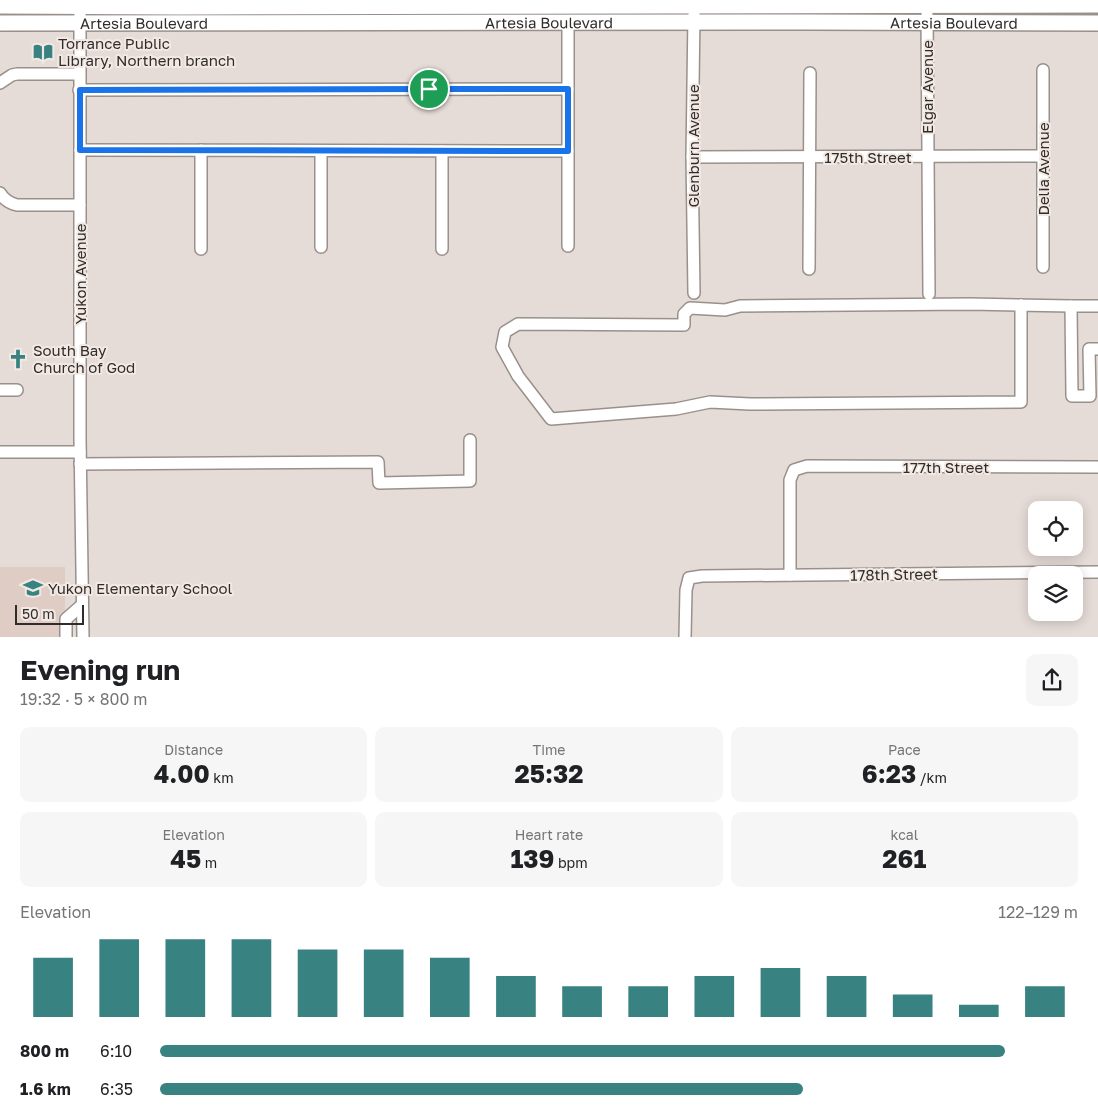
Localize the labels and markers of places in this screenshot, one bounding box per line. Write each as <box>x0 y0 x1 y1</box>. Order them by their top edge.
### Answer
place label: Torrance Public Library, Northern branch <box>58 34 235 69</box>
library icon: Torrance Public Library, Northern branch <box>32 41 54 63</box>
pin <box>408 68 450 110</box>
place label: South Bay Church of God <box>33 341 135 376</box>
church icon: South Bay Church of God <box>7 348 29 370</box>
school or university icon: Yukon Elementary School <box>22 577 44 599</box>
place label: Yukon Elementary School <box>48 579 232 597</box>

